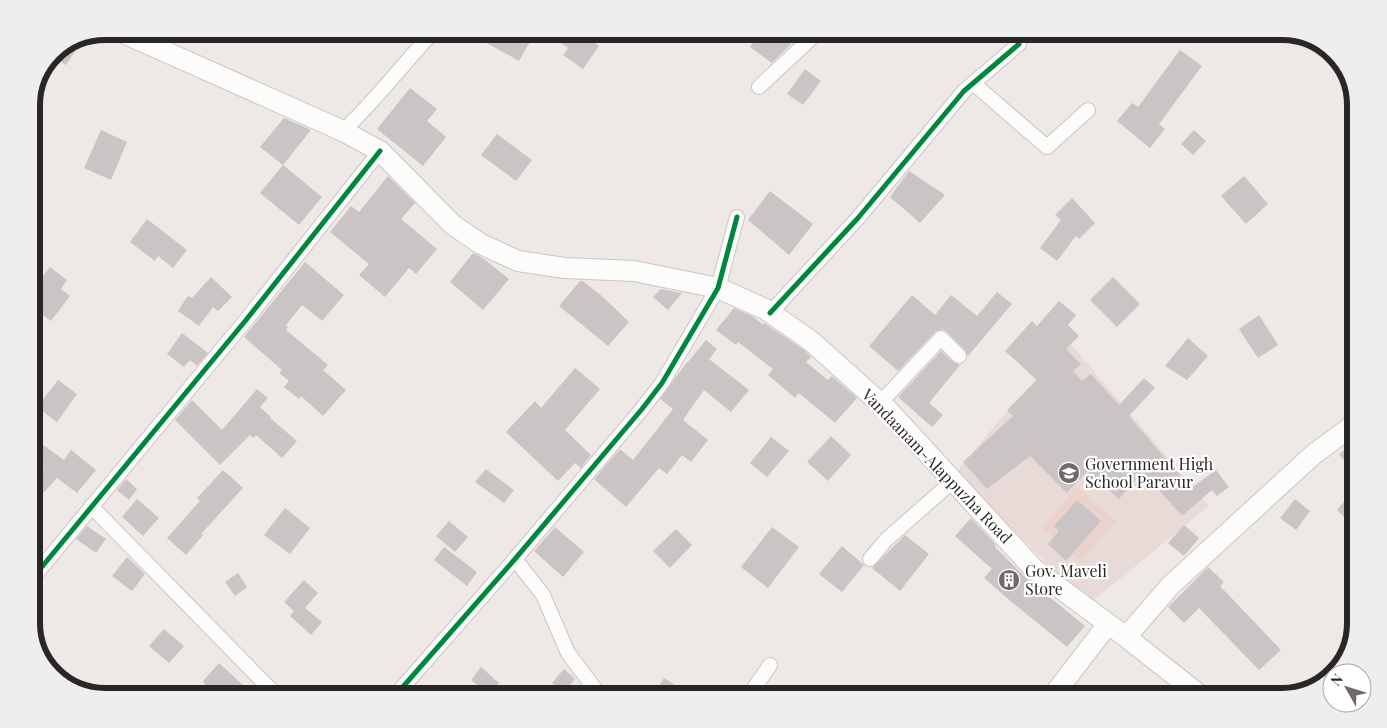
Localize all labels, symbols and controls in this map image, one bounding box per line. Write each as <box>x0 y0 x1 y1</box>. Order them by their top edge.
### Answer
street label: Vandaanam-Alappuzha Road <box>857 383 1017 547</box>
place label: Government High School Paravur <box>1085 453 1214 492</box>
school or university icon: Government High School Paravur <box>1057 461 1081 485</box>
place label: Gov. Maveli Store <box>1025 560 1107 599</box>
building icon: Gov. Maveli Store <box>997 568 1021 592</box>
north arrow <box>1322 663 1372 713</box>
text: N <box>1326 670 1347 689</box>

